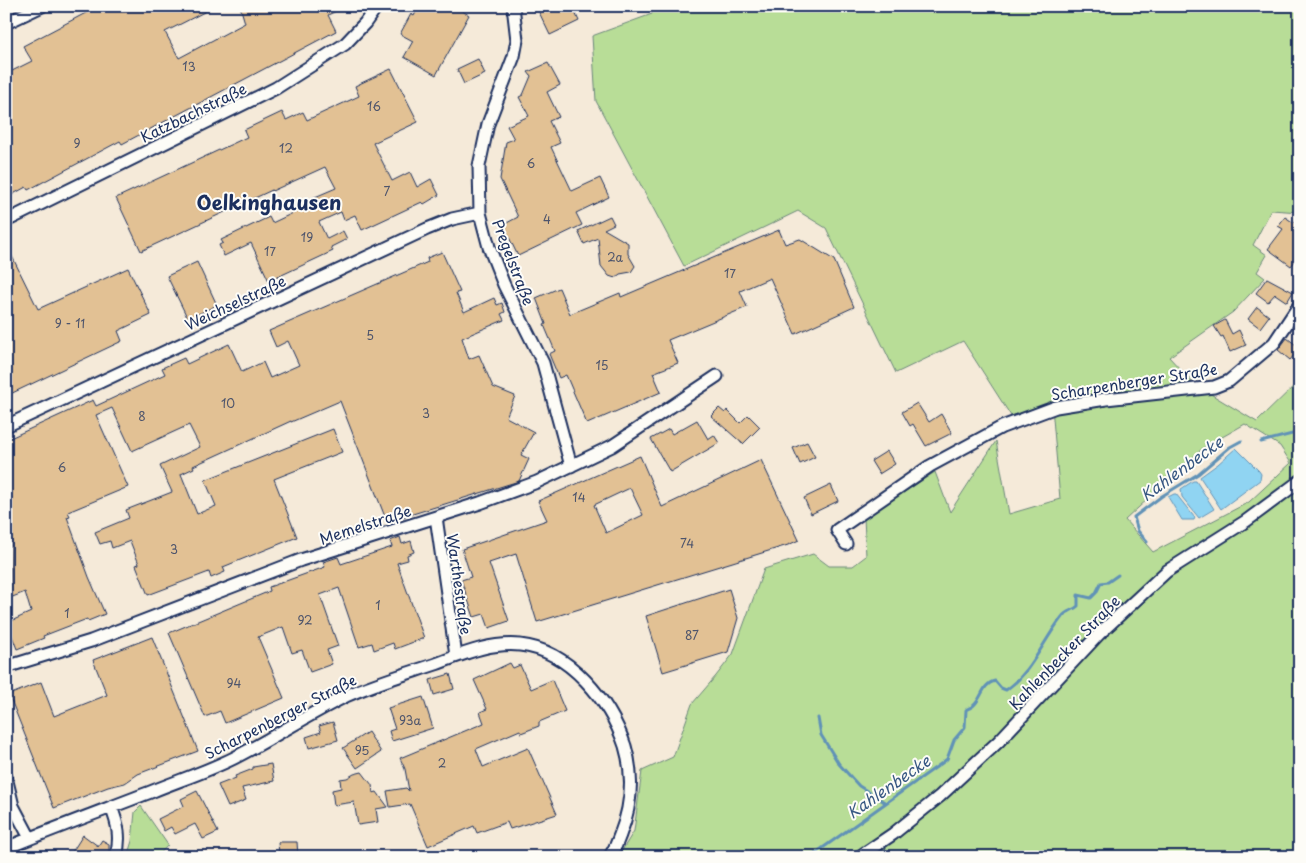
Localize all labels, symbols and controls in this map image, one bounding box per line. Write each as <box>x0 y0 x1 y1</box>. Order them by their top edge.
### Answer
house number: 13 <box>182 57 196 75</box>
street label: Katzbachstraße <box>136 76 250 148</box>
house number: 16 <box>367 97 381 115</box>
house number: 9 <box>73 134 81 152</box>
house number: 12 <box>279 139 293 157</box>
house number: 6 <box>527 154 535 172</box>
house number: 7 <box>384 182 391 200</box>
district label: Oelkinghausen <box>197 187 341 217</box>
house number: 4 <box>543 210 551 228</box>
street label: Pregelstraße <box>487 216 541 309</box>
house number: 19 <box>301 228 313 246</box>
house number: 17 <box>264 242 276 260</box>
house number: 2a <box>607 248 623 266</box>
house number: 17 <box>724 264 736 282</box>
street label: Weichselstraße <box>181 268 289 336</box>
house number: 9 - 11 <box>55 314 85 332</box>
house number: 5 <box>366 326 374 344</box>
house number: 15 <box>595 356 609 374</box>
street label: Scharpenberger Straße <box>1049 357 1219 405</box>
house number: 10 <box>221 394 235 412</box>
house number: 3 <box>422 404 430 422</box>
house number: 8 <box>138 407 146 425</box>
water label: Kahlenbecke <box>1135 429 1229 506</box>
house number: 6 <box>58 458 66 476</box>
house number: 14 <box>572 488 586 506</box>
street label: Memelstraße <box>316 498 414 550</box>
street label: Warthestraße <box>442 532 478 636</box>
house number: 74 <box>680 534 694 552</box>
house number: 3 <box>170 540 178 558</box>
street label: Kahlenbecker Straße <box>1003 589 1125 714</box>
house number: 1 <box>375 596 381 614</box>
house number: 1 <box>64 604 70 622</box>
house number: 92 <box>297 611 313 629</box>
house number: 87 <box>685 626 699 644</box>
street label: Scharpenberger Straße <box>200 668 360 764</box>
house number: 94 <box>227 674 242 692</box>
house number: 93a <box>399 711 422 729</box>
house number: 95 <box>355 741 369 759</box>
water label: Kahlenbecke <box>841 747 936 824</box>
house number: 2 <box>438 754 446 772</box>

